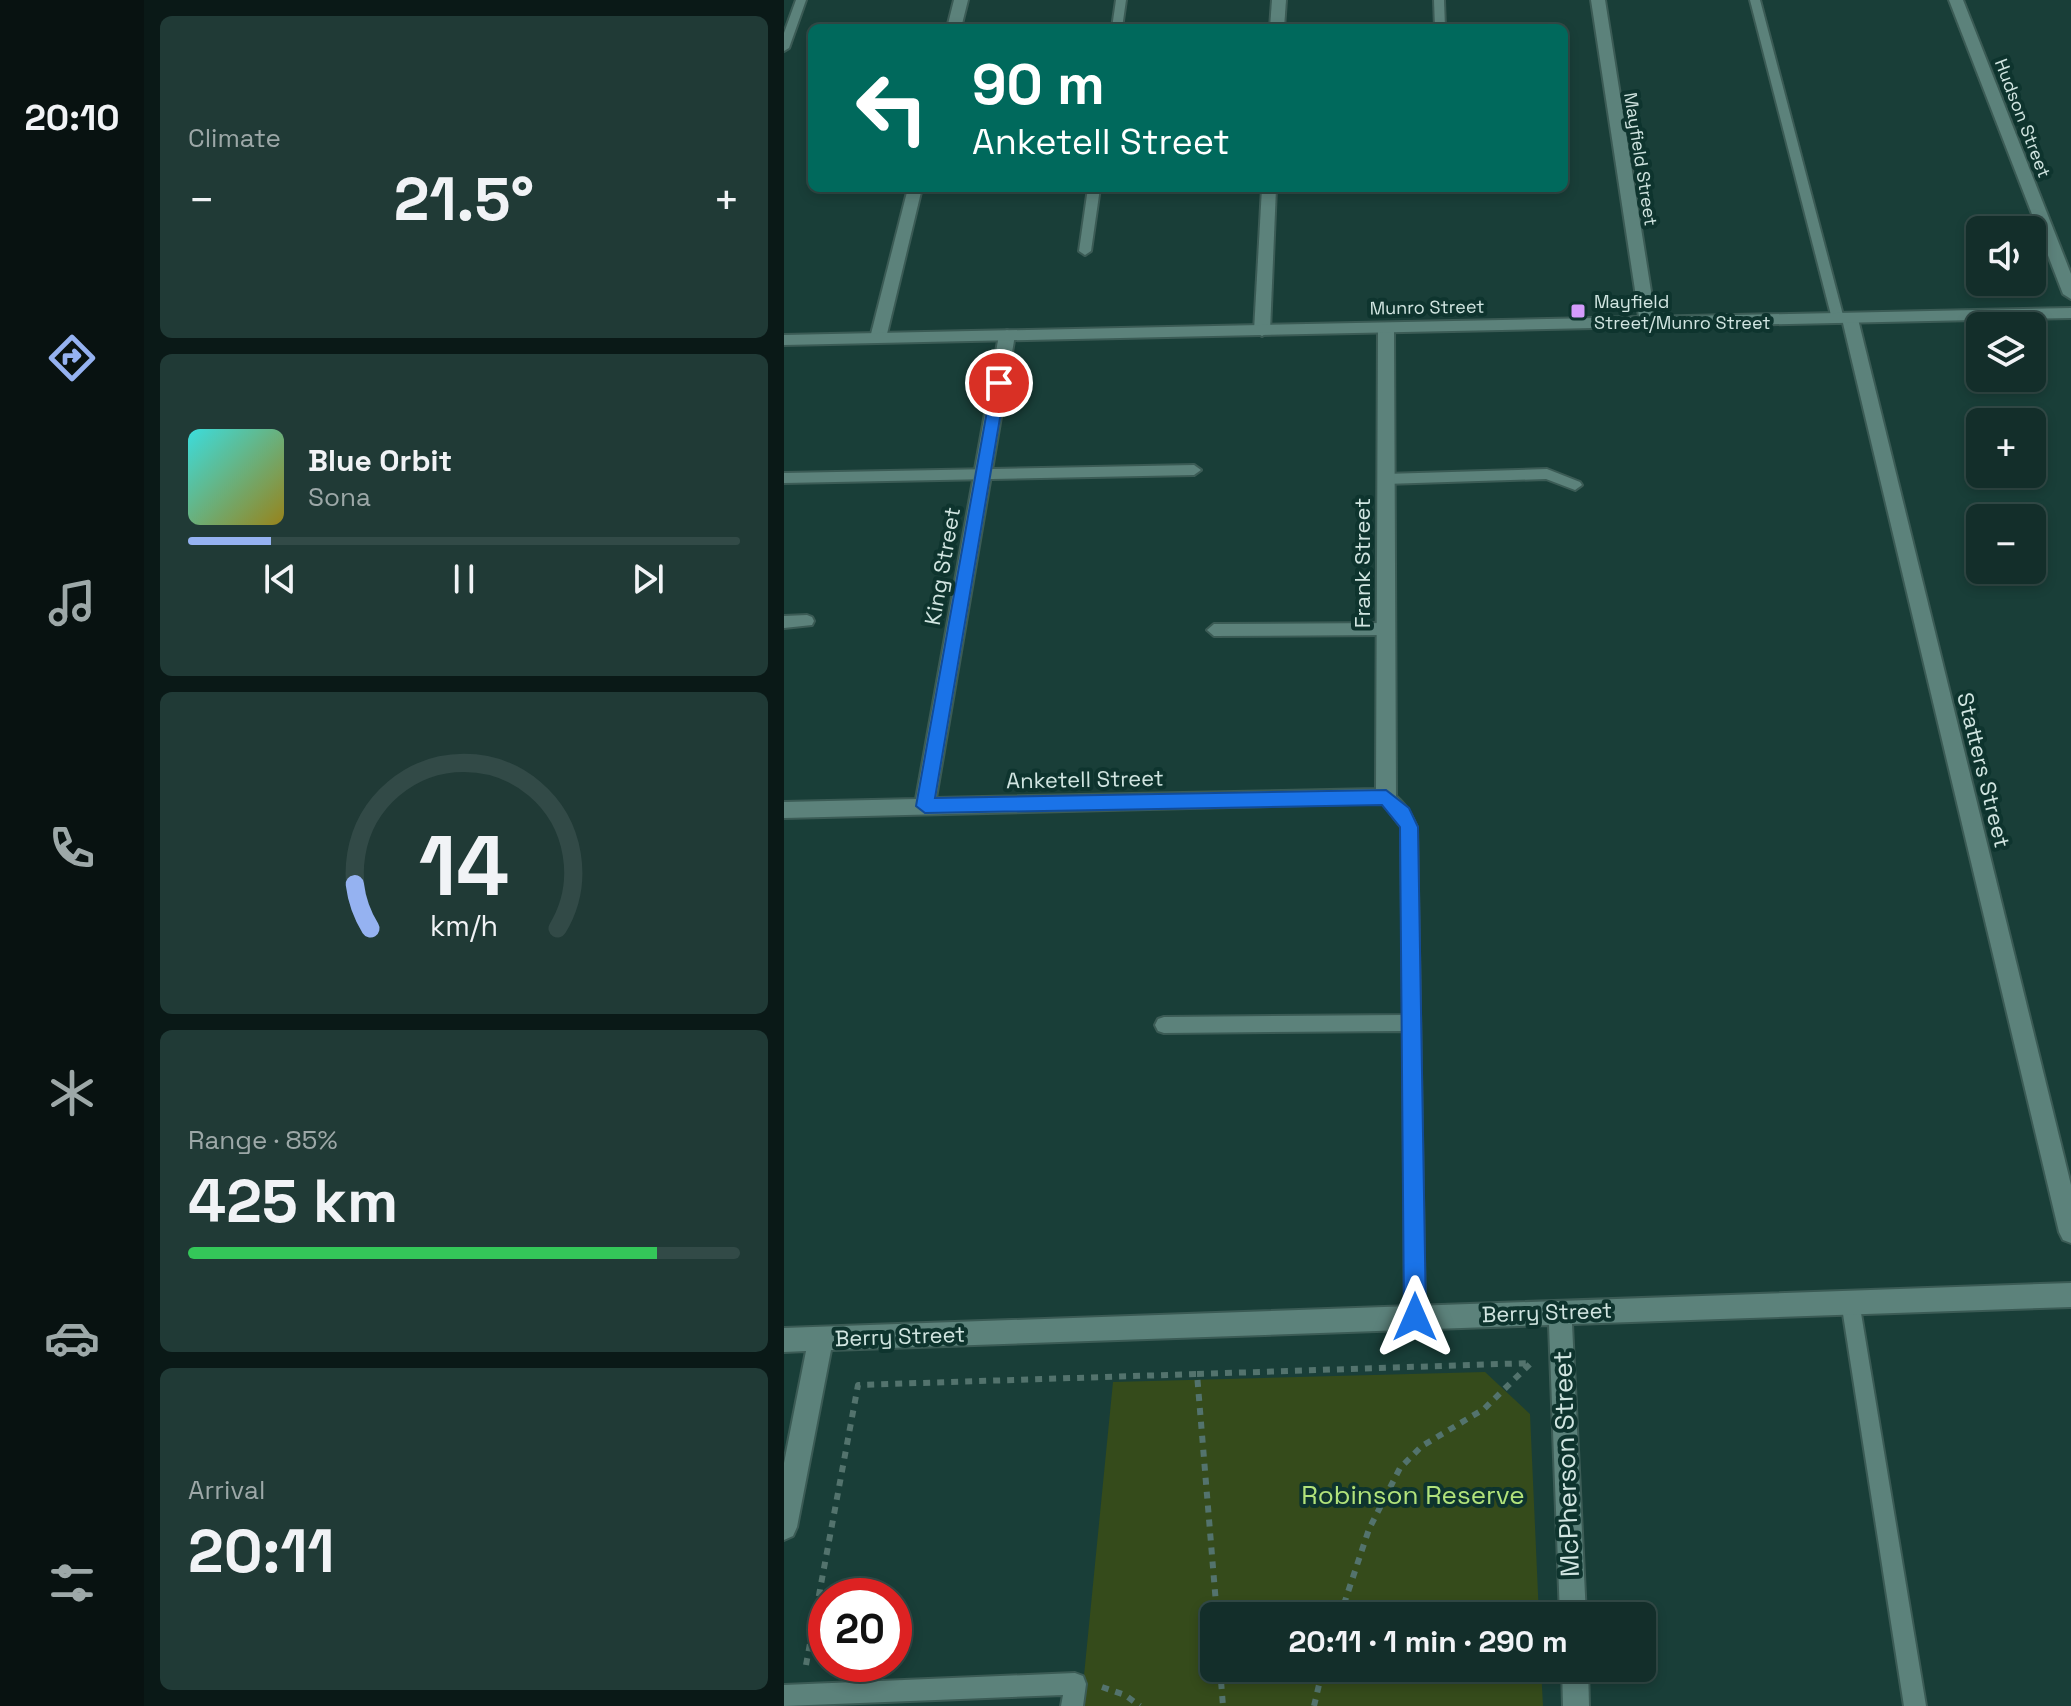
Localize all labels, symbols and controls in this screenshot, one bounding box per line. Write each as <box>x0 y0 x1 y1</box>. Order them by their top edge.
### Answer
text: 90 m <box>972 49 1105 120</box>
street label: Hudson Street <box>1990 55 2056 181</box>
icon: left <box>840 56 944 160</box>
street label: Mayfield Street <box>1619 91 1663 227</box>
text: 20:10 <box>24 95 120 141</box>
text: Anketell Street <box>972 119 1230 165</box>
text: Climate <box>188 121 281 155</box>
text: 21.5° <box>394 161 534 238</box>
text: − <box>188 172 215 228</box>
text: + <box>713 172 740 228</box>
map controls <box>1966 216 2046 584</box>
button: sound <box>1966 216 2046 296</box>
place label: Mayfield Street/Munro Street <box>1594 290 1771 334</box>
street label: Munro Street <box>1369 294 1485 320</box>
marker: Mayfield Street/Munro Street <box>1569 302 1587 320</box>
button: layers <box>1966 312 2046 392</box>
icon: directions <box>44 330 100 386</box>
pin <box>965 349 1033 417</box>
icon: arrive <box>977 361 1021 405</box>
button: + <box>1966 408 2046 488</box>
text: Blue Orbit <box>308 441 452 480</box>
text: Sona <box>308 480 371 514</box>
street label: Frank Street <box>1348 498 1376 628</box>
button: − <box>1966 504 2046 584</box>
street label: King Street <box>918 505 966 627</box>
icon: previous <box>258 557 302 601</box>
icon: pause <box>442 557 486 601</box>
icon: next <box>626 557 670 601</box>
icon: music <box>44 575 100 631</box>
street label: Statters Street <box>1951 689 2017 851</box>
street label: Anketell Street <box>1006 764 1164 794</box>
text: 14 <box>419 813 509 919</box>
icon: phone <box>44 820 100 876</box>
text: km/h <box>430 908 498 944</box>
icon: climate <box>44 1065 100 1121</box>
text: Range · 85% <box>188 1123 337 1157</box>
text: 425 km <box>188 1163 398 1240</box>
position arrow <box>1373 1275 1457 1359</box>
street label: Berry Street <box>1481 1296 1613 1328</box>
icon: car <box>44 1310 100 1366</box>
street label: Berry Street <box>834 1320 966 1352</box>
street label: McPherson Street <box>1545 1350 1587 1578</box>
text: Arrival <box>188 1473 265 1507</box>
park label: Robinson Reserve <box>1301 1478 1525 1512</box>
text: 20:11 <box>188 1513 335 1590</box>
icon: filters <box>44 1555 100 1611</box>
speed limit sign: 20 <box>808 1578 912 1682</box>
text: 20:11 · 1 min · 290 m <box>1288 1622 1568 1661</box>

